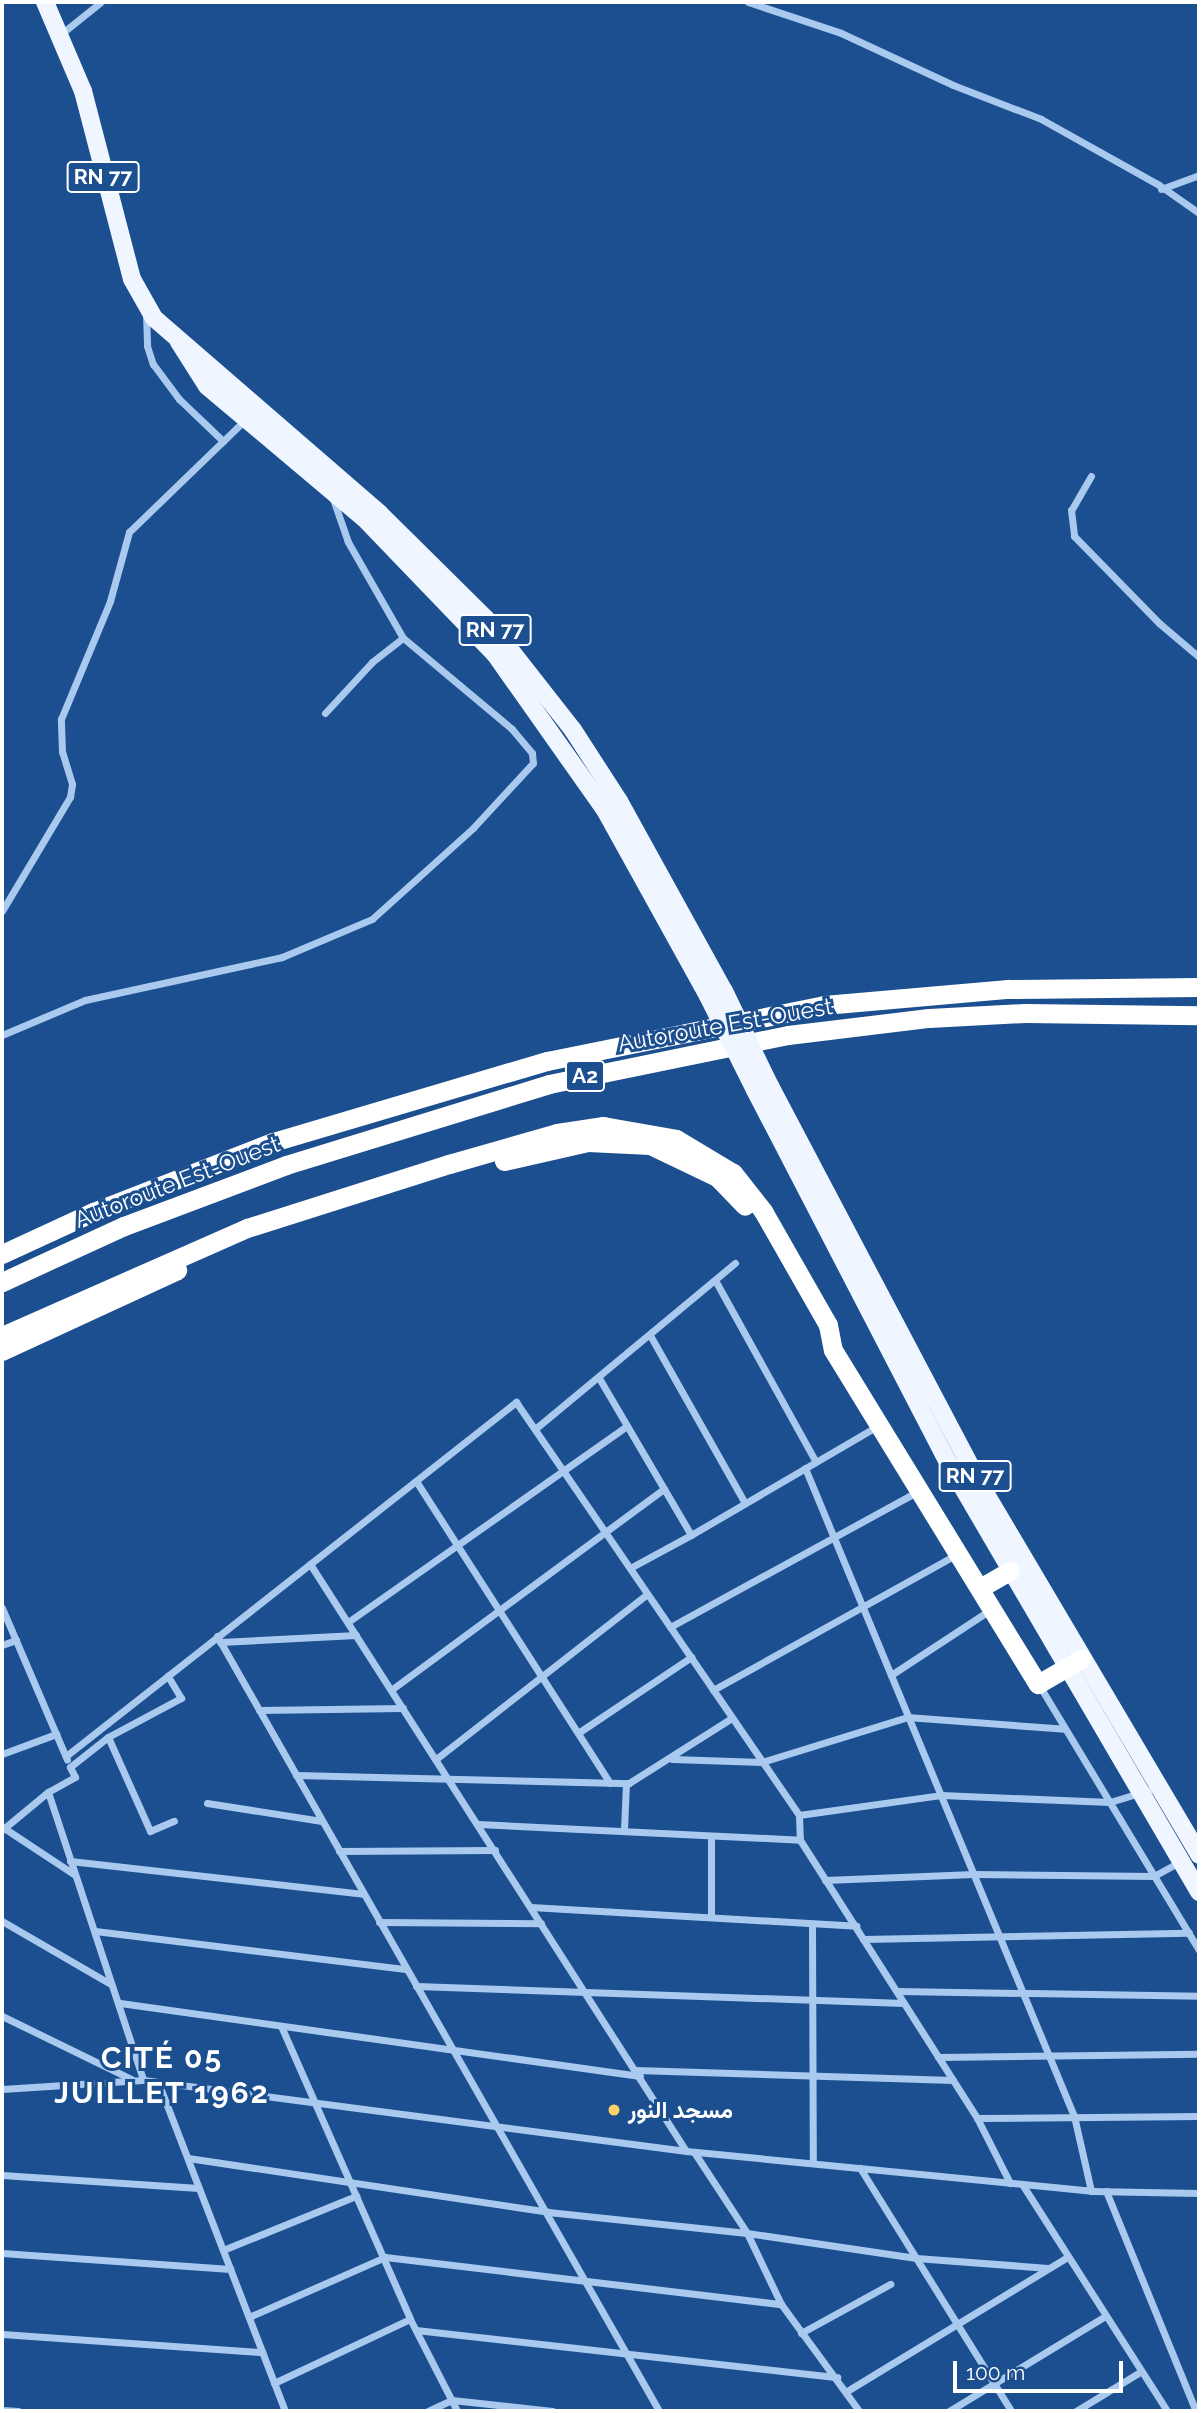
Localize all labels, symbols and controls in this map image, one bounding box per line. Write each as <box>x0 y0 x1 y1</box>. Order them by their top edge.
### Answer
road number: RN 77 <box>66 160 140 194</box>
road number: RN 77 <box>458 612 532 648</box>
street label: Autoroute Est-Ouest <box>615 993 835 1057</box>
road number: A2 <box>564 1058 606 1094</box>
street label: Autoroute Est-Ouest <box>70 1130 284 1234</box>
road number: RN 77 <box>938 1458 1012 1494</box>
district label: CITÉ 05 JUILLET 1962 <box>55 2040 269 2110</box>
place label: مسجد النور <box>628 2096 733 2124</box>
marker: مسجد النور <box>606 2102 622 2118</box>
scale bar <box>956 2346 1126 2390</box>
text: 100 m <box>966 2360 1025 2385</box>

